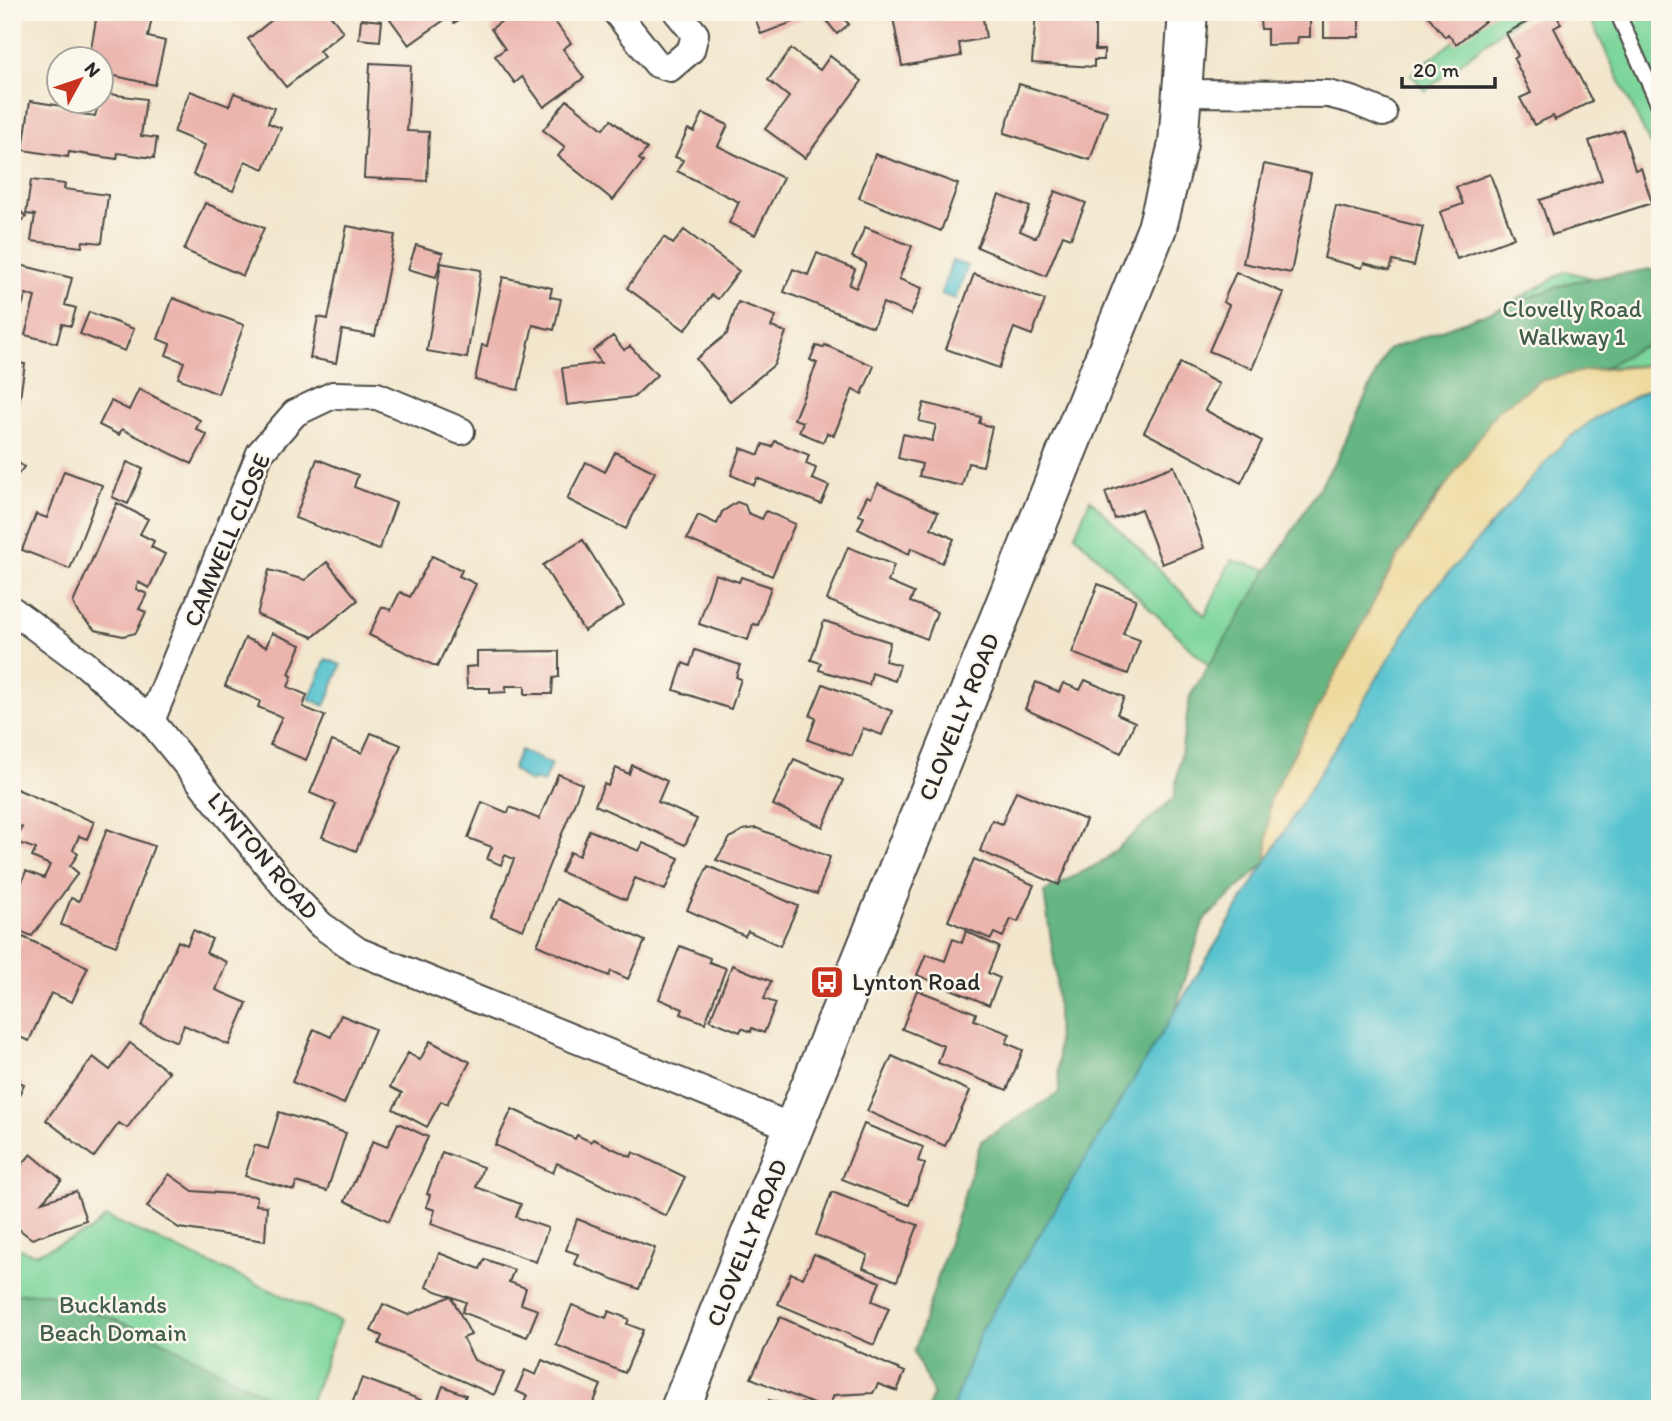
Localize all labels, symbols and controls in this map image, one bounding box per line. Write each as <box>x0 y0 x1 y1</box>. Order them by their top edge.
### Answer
north arrow <box>46 46 116 116</box>
scale bar <box>1402 46 1495 90</box>
text: N <box>80 57 106 82</box>
text: 20 m <box>1413 57 1460 82</box>
park label: Clovelly Road Walkway 1 <box>1502 294 1642 351</box>
street label: CAMWELL CLOSE <box>177 449 276 631</box>
street label: CLOVELLY ROAD <box>912 629 1005 805</box>
street label: LYNTON ROAD <box>202 786 325 925</box>
bus stop icon: Lynton Road <box>808 963 846 1001</box>
place label: Lynton Road <box>852 967 980 996</box>
street label: CLOVELLY ROAD <box>700 1155 793 1331</box>
park label: Bucklands Beach Domain <box>39 1290 187 1347</box>

